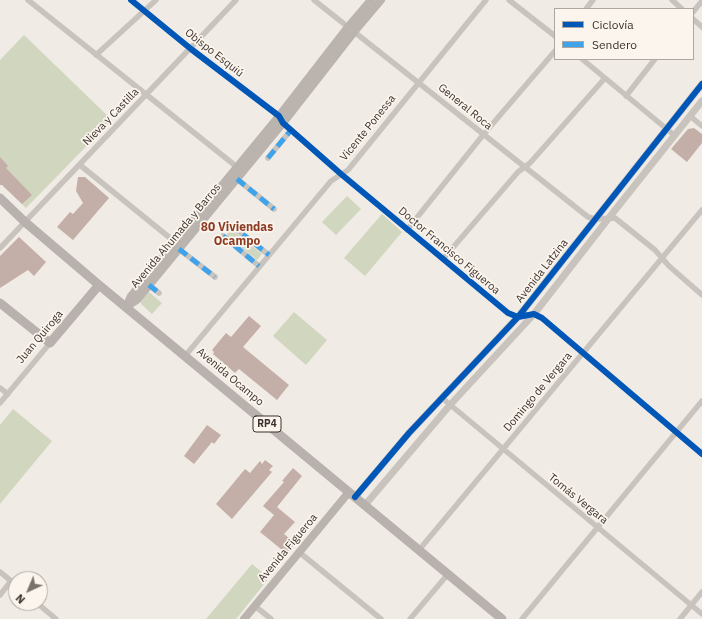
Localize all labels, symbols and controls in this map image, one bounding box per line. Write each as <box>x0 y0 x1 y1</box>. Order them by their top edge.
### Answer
legend <box>554 8 694 60</box>
text: Ciclovía <box>592 17 634 32</box>
street label: Obispo Esquiú <box>182 26 246 80</box>
text: Sendero <box>592 37 637 52</box>
street label: General Roca <box>435 81 495 133</box>
street label: Nieva y Castilla <box>80 86 142 148</box>
street label: Vicente Ponessa <box>337 92 399 164</box>
street label: Avenida Ahumada y Barros <box>128 181 224 291</box>
street label: Doctor Francisco Figueroa <box>396 205 502 297</box>
district label: 80 Viviendas Ocampo <box>201 221 273 249</box>
street label: Avenida Latzina <box>513 236 571 306</box>
street label: Juan Quiroga <box>14 308 66 366</box>
street label: Avenida Ocampo <box>194 345 266 409</box>
street label: Domingo de Vergara <box>501 350 575 434</box>
road number: RP4 <box>253 416 281 432</box>
street label: Tomás Vergara <box>546 471 610 527</box>
street label: Avenida Figueroa <box>256 511 320 585</box>
north arrow <box>8 571 48 611</box>
text: N <box>13 591 28 607</box>

